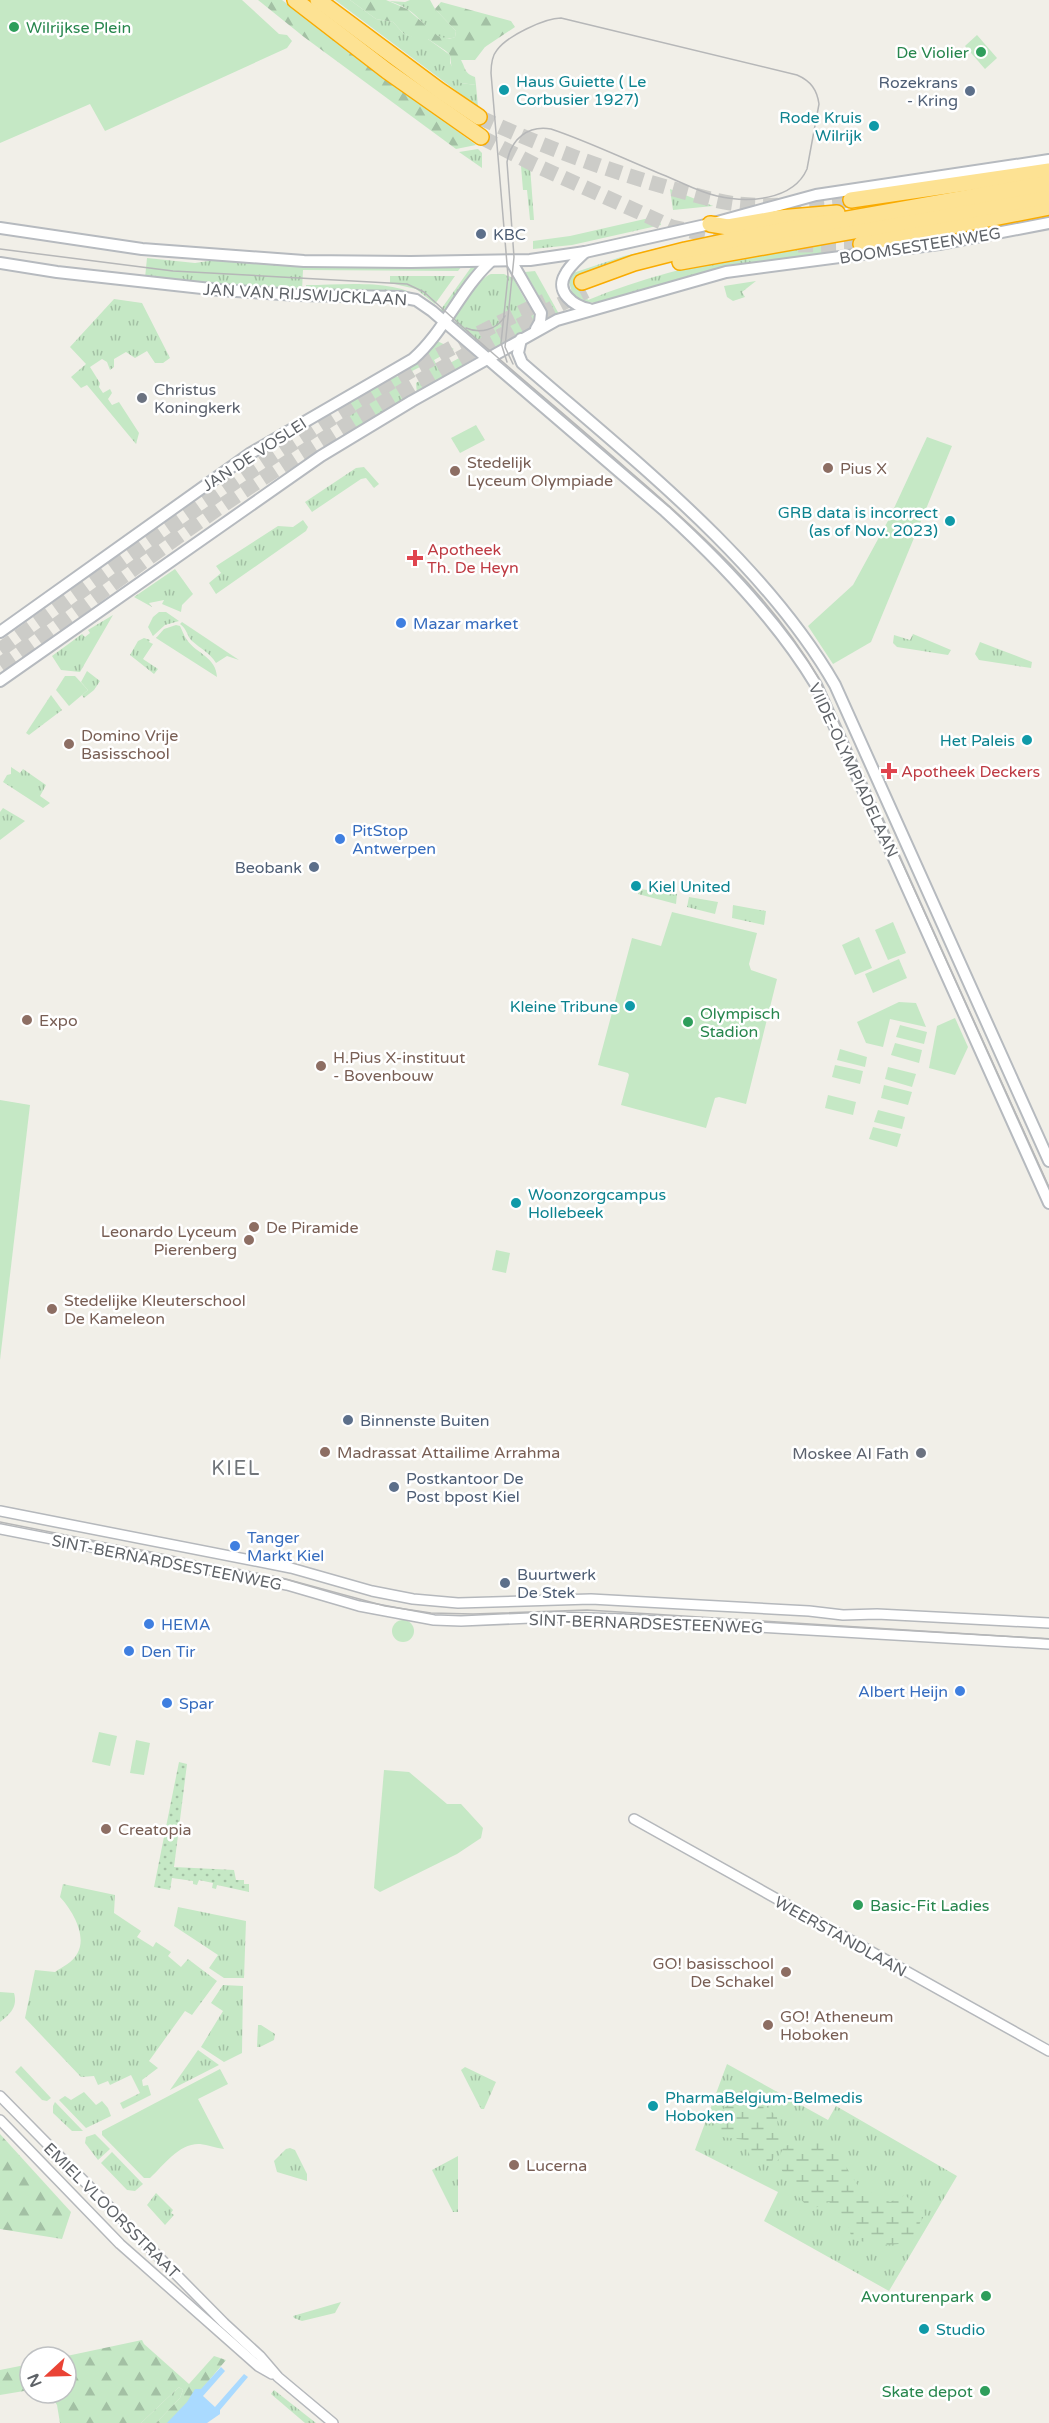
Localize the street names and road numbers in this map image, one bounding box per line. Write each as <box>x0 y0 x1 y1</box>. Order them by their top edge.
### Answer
street label: BOOMSESTEENWEG <box>838 223 1002 269</box>
street label: JAN VAN RIJSWIJCKLAAN <box>202 280 408 310</box>
street label: JAN DE VOSLEI <box>199 414 311 496</box>
street label: VIIDE-OLYMPIADELAAN <box>804 680 902 861</box>
street label: SINT-BERNARDSESTEENWEG <box>50 1531 284 1595</box>
street label: SINT-BERNARDSESTEENWEG <box>529 1610 763 1638</box>
street label: WEERSTANDLAAN <box>771 1892 910 1982</box>
street label: EMIEL VLOORSSTRAAT <box>39 2139 184 2283</box>

